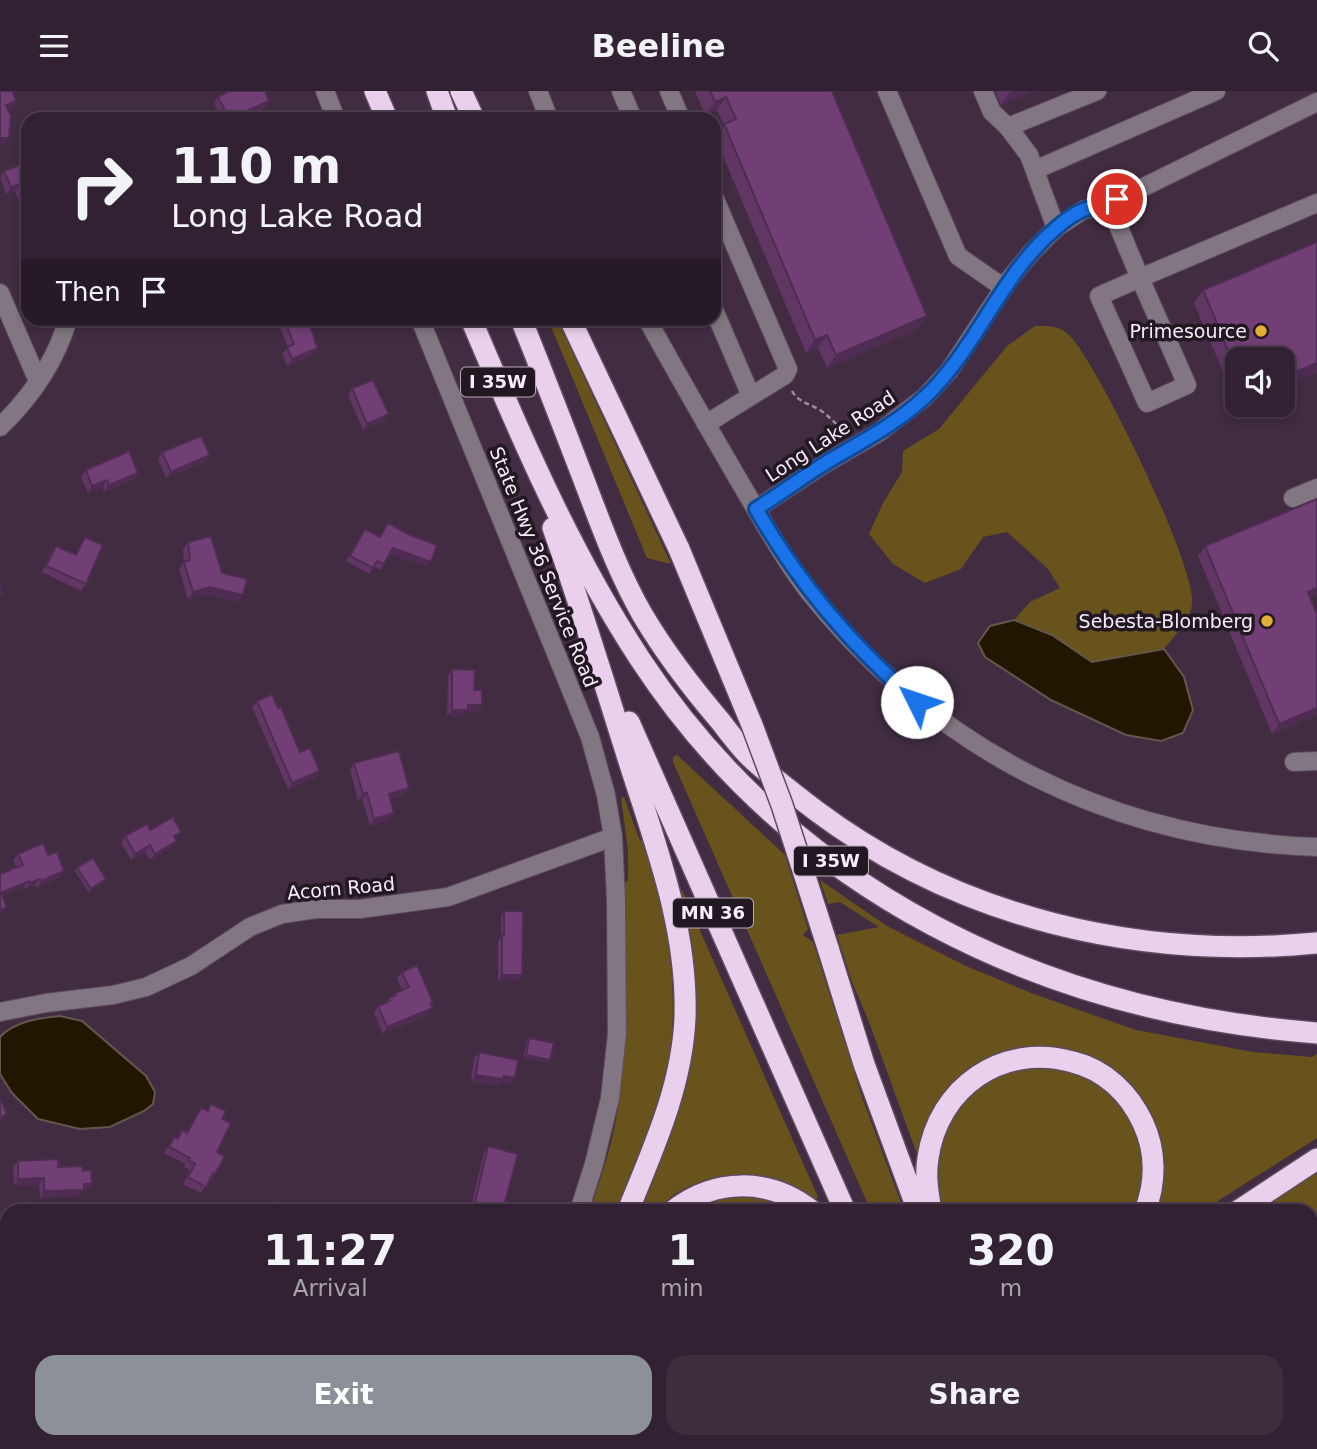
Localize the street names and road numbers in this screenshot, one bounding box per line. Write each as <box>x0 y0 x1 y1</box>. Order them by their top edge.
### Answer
road number: I 35W <box>461 367 535 397</box>
street label: Long Lake Road <box>761 386 899 486</box>
street label: State Hwy 36 Service Road <box>486 443 602 691</box>
road number: I 35W <box>794 847 868 875</box>
street label: Acorn Road <box>286 872 396 904</box>
road number: MN 36 <box>673 899 753 927</box>

